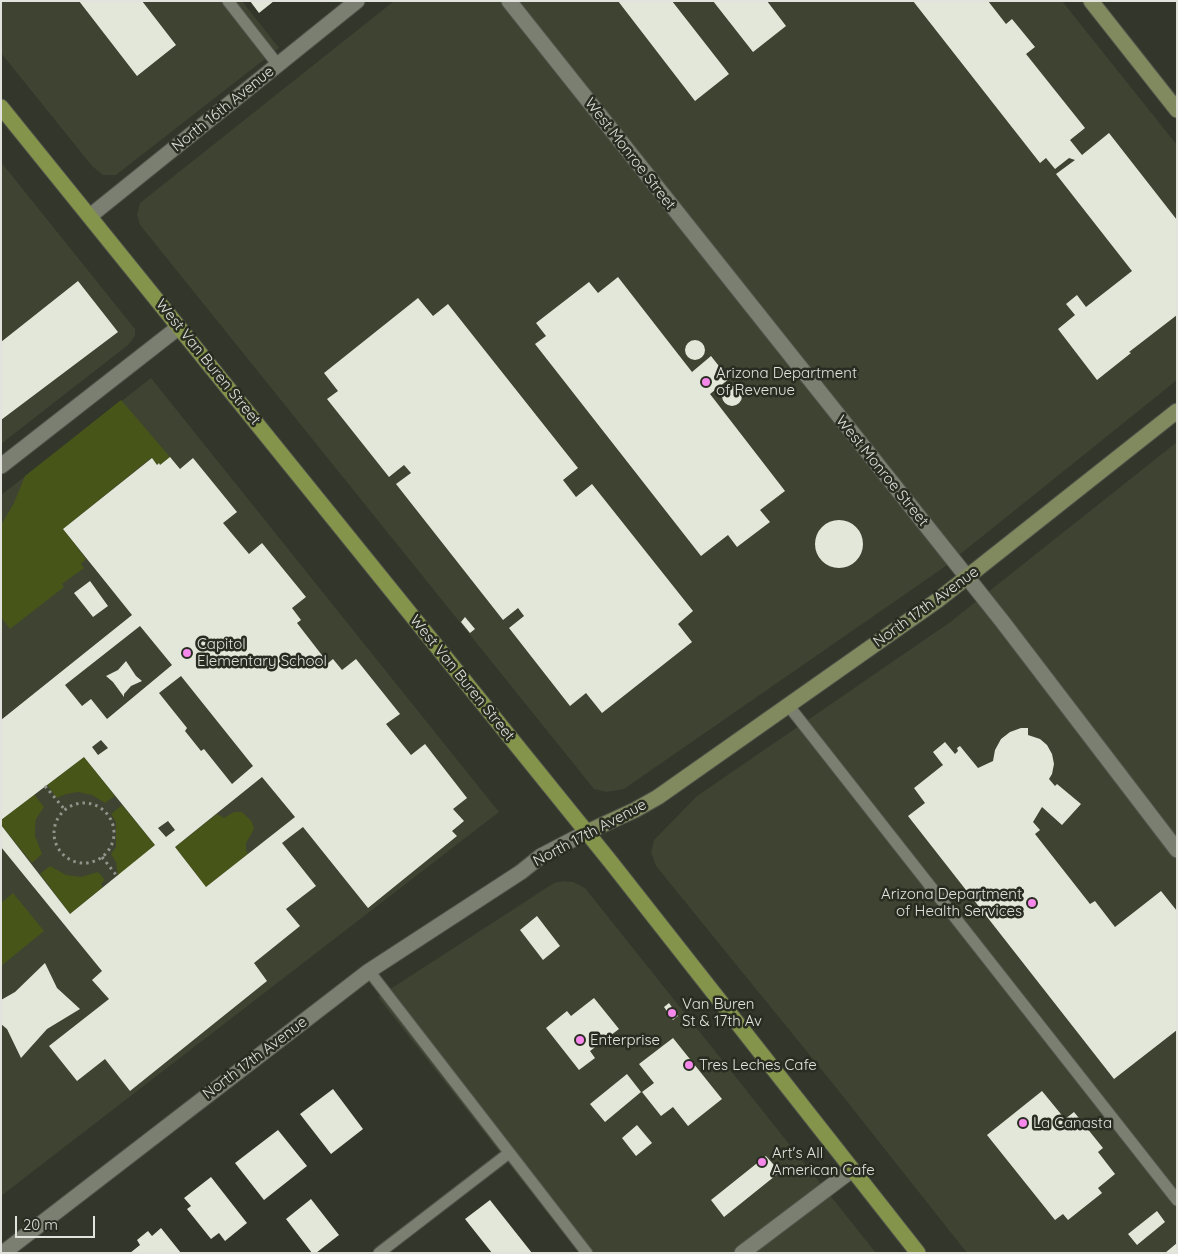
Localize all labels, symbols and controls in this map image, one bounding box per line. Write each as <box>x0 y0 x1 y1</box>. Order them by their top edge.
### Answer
street label: North 16th Avenue <box>168 62 278 156</box>
street label: West Monroe Street <box>581 94 679 214</box>
street label: West Van Buren Street <box>152 295 264 429</box>
place label: Arizona Department of Revenue <box>716 364 857 399</box>
marker: Arizona Department of Revenue <box>700 376 712 388</box>
street label: West Monroe Street <box>832 412 932 530</box>
street label: North 17th Avenue <box>870 563 982 651</box>
street label: West Van Buren Street <box>406 611 518 745</box>
place label: Capitol Elementary School <box>197 635 327 670</box>
marker: Capitol Elementary School <box>181 647 193 659</box>
street label: North 17th Avenue <box>530 796 650 870</box>
place label: Arizona Department of Health Services <box>881 885 1022 920</box>
marker: Arizona Department of Health Services <box>1026 897 1038 909</box>
place label: Van Buren St & 17th Av <box>682 995 762 1030</box>
marker: Van Buren St & 17th Av <box>666 1007 678 1019</box>
street label: North 17th Avenue <box>199 1013 311 1103</box>
place label: Enterprise <box>590 1031 660 1049</box>
marker: Enterprise <box>574 1034 586 1046</box>
place label: Tres Leches Cafe <box>699 1056 817 1074</box>
marker: Tres Leches Cafe <box>683 1059 695 1071</box>
place label: La Canasta <box>1033 1114 1112 1132</box>
marker: La Canasta <box>1017 1117 1029 1129</box>
place label: Art's All American Cafe <box>772 1144 875 1179</box>
marker: Art's All American Cafe <box>756 1156 768 1168</box>
scale bar <box>18 1206 98 1238</box>
text: 20 m <box>23 1215 58 1234</box>

